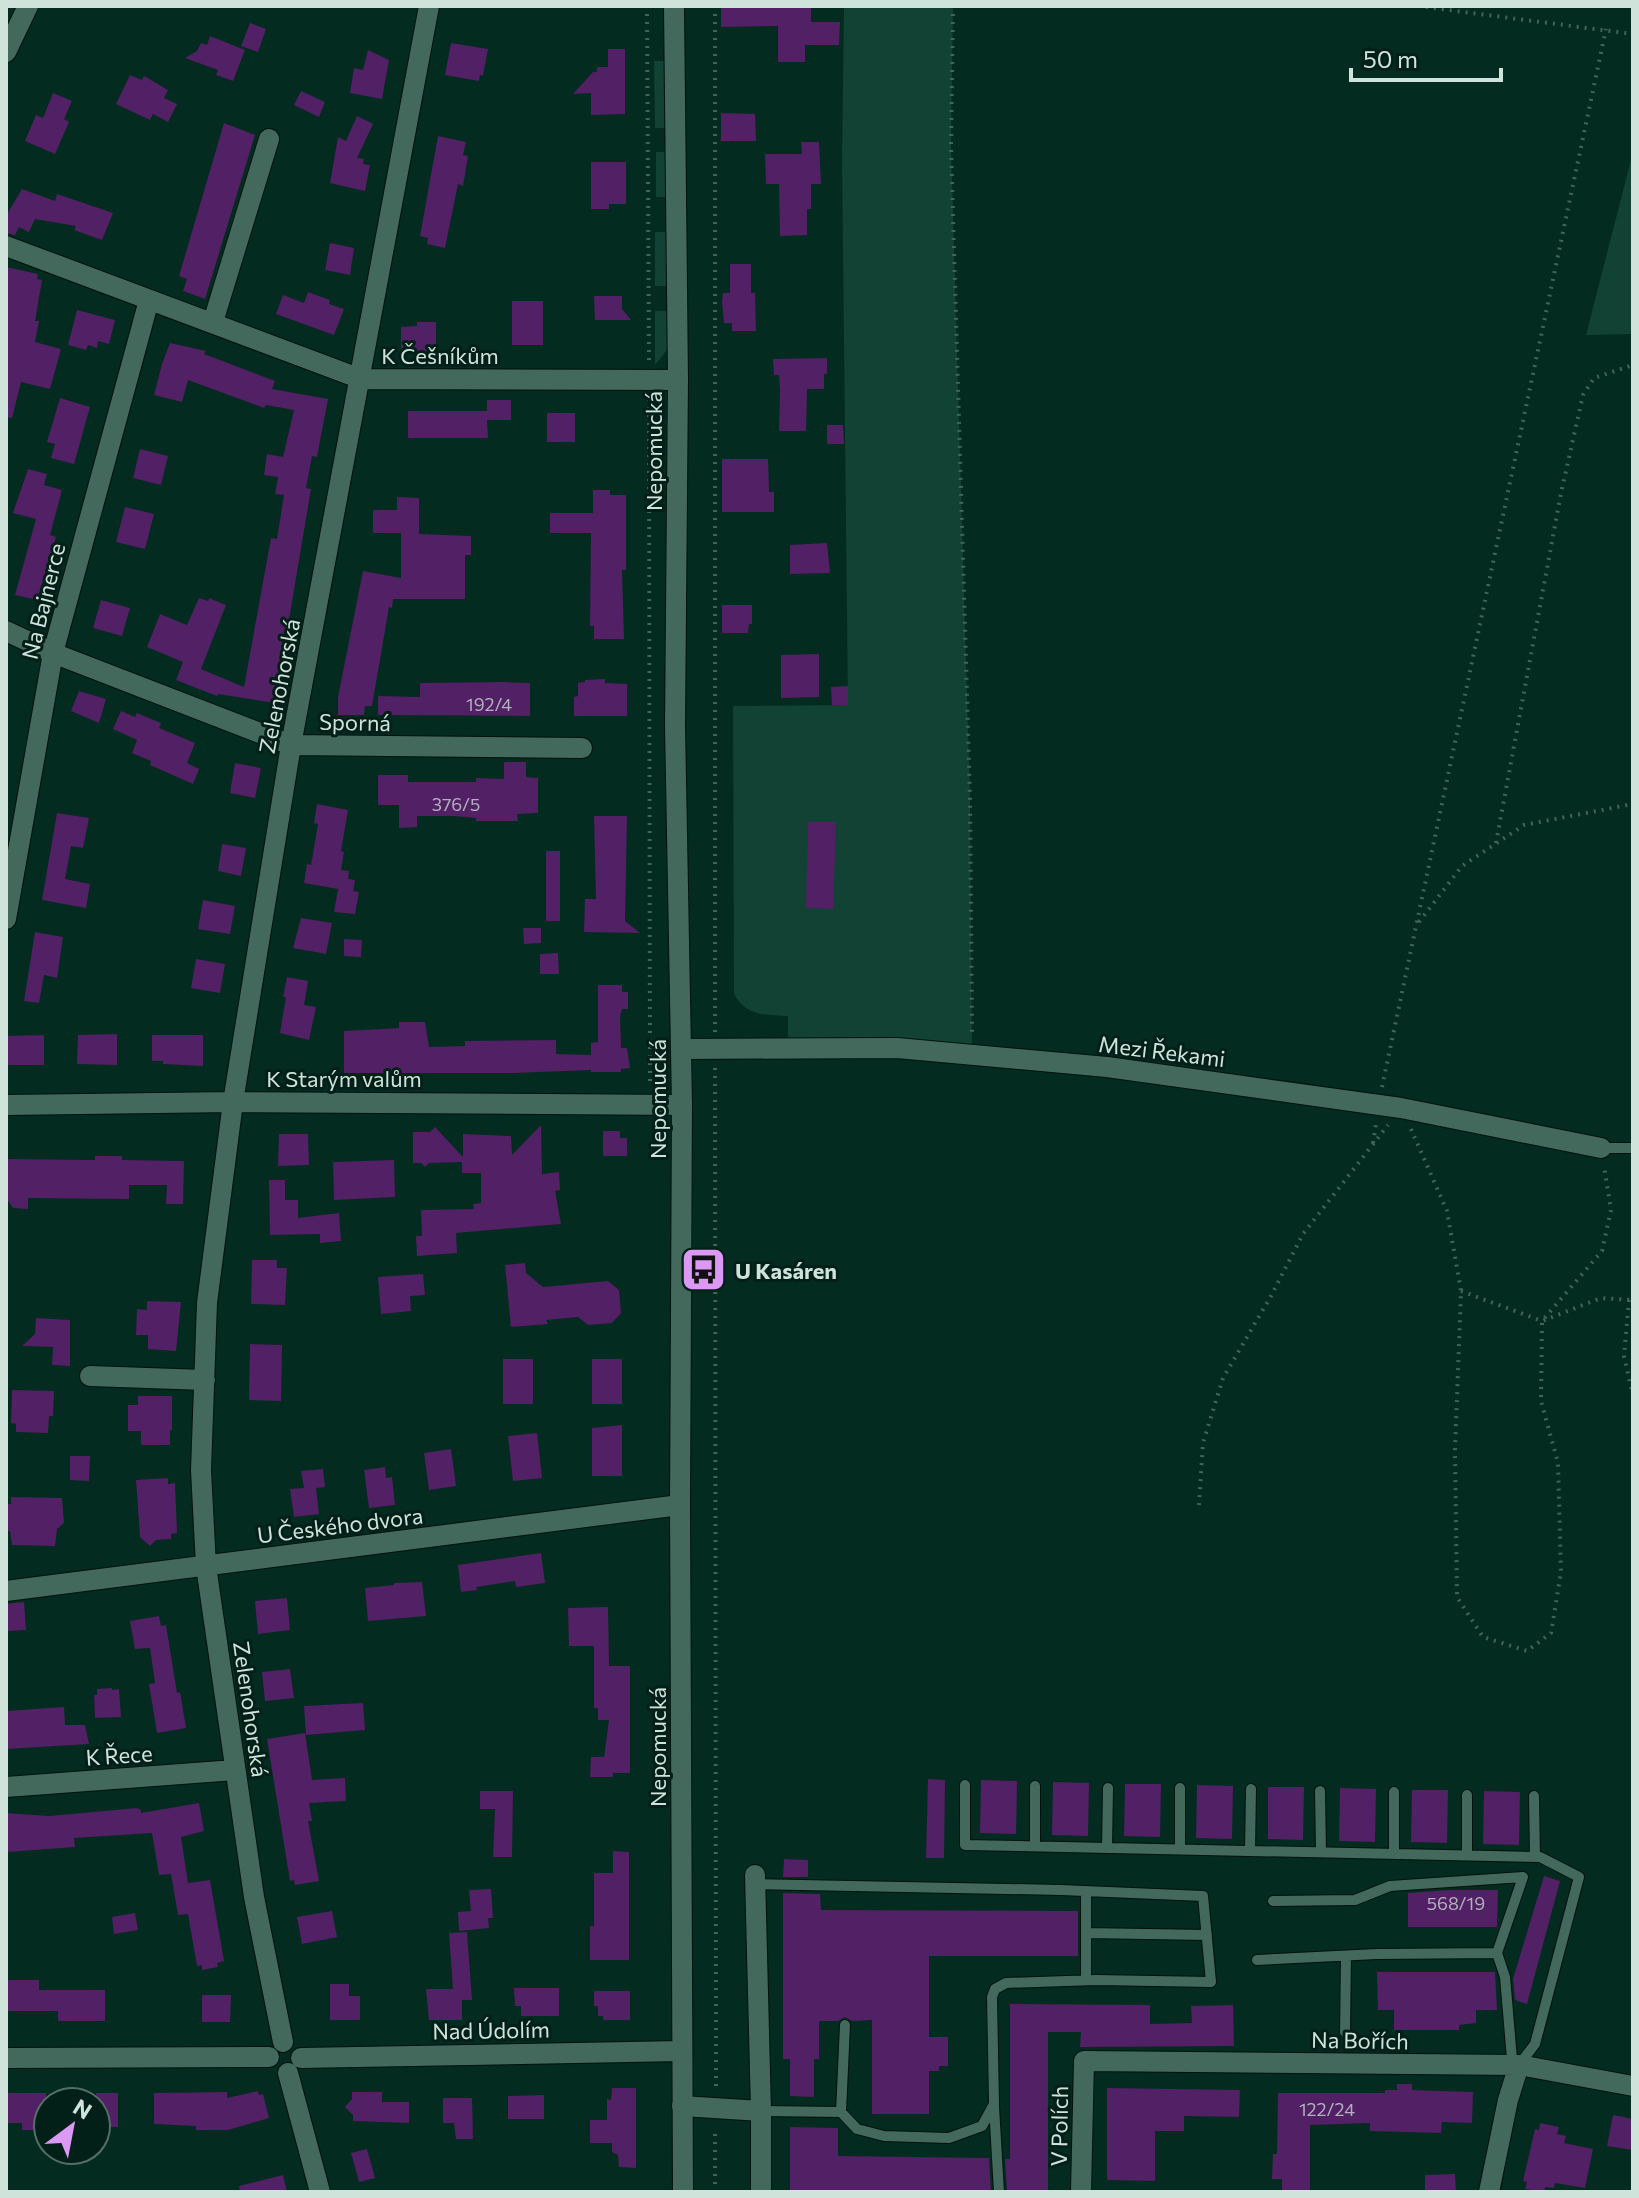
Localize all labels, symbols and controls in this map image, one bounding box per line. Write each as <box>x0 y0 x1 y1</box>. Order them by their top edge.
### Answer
scale bar <box>1351 32 1501 82</box>
text: 50 m <box>1363 44 1418 73</box>
street label: K Češníkům <box>381 342 499 369</box>
street label: Nepomucká <box>640 391 667 511</box>
street label: Na Bajnerce <box>16 540 70 662</box>
street label: Zelenohorská <box>253 616 305 756</box>
house number: 192/4 <box>466 693 512 715</box>
street label: Sporná <box>319 708 391 736</box>
house number: 376/5 <box>432 793 480 815</box>
street label: Mezi Řekami <box>1097 1030 1227 1072</box>
street label: Nepomucká <box>644 1039 671 1159</box>
street label: K Starým valům <box>266 1065 422 1092</box>
bus stop icon: U Kasáren <box>680 1246 728 1294</box>
place label: U Kasáren <box>735 1257 837 1284</box>
street label: U Českého dvora <box>256 1501 424 1549</box>
street label: Zelenohorská <box>228 1639 274 1779</box>
street label: Nepomucká <box>644 1687 671 1807</box>
street label: K Řece <box>85 1739 153 1771</box>
house number: 568/19 <box>1427 1892 1485 1914</box>
street label: Nad Údolím <box>432 2015 550 2045</box>
street label: Na Bořích <box>1311 2026 1409 2054</box>
street label: V Polích <box>1045 2085 1073 2167</box>
north arrow <box>32 2086 112 2166</box>
text: N <box>69 2093 97 2124</box>
house number: 122/24 <box>1299 2098 1355 2120</box>

